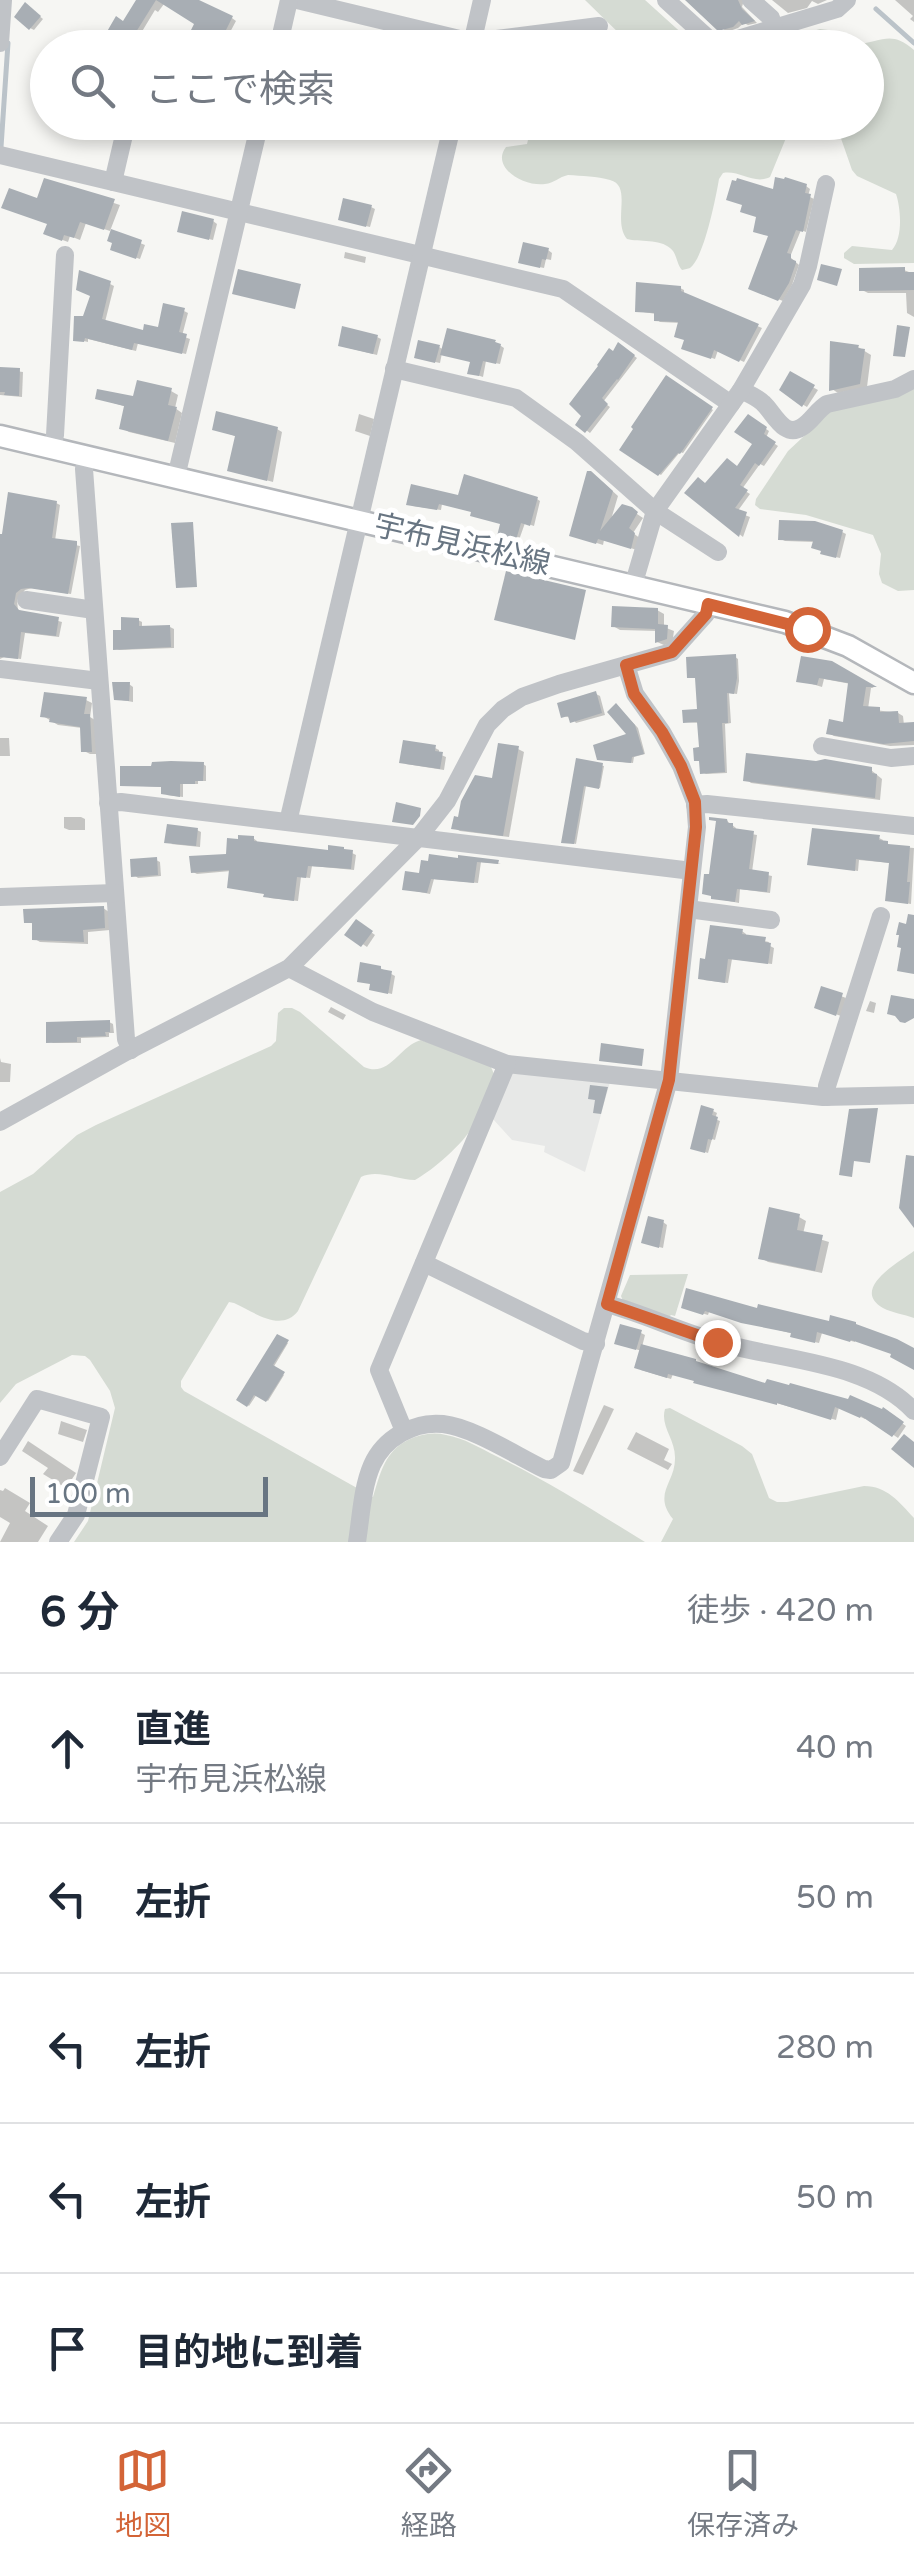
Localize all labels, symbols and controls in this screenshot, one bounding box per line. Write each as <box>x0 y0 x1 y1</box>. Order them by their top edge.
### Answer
search box <box>30 30 884 140</box>
icon: search <box>65 58 120 113</box>
text: ここで検索 <box>145 67 335 113</box>
street label: 宇布見浜松線 <box>370 507 554 583</box>
route start <box>785 607 831 653</box>
route end <box>695 1320 741 1366</box>
scale bar <box>30 1472 268 1516</box>
text: 100 m <box>45 1477 131 1511</box>
text: 6 分 <box>40 1587 119 1638</box>
text: 徒歩 · 420 m <box>687 1592 874 1630</box>
text: 直進 <box>135 1707 211 1753</box>
icon: ahead <box>40 1721 95 1776</box>
text: 40 m <box>796 1729 874 1767</box>
text: 宇布見浜松線 <box>135 1761 327 1799</box>
icon: left <box>40 1871 95 1926</box>
text: 50 m <box>796 1879 874 1917</box>
text: 左折 <box>135 1880 211 1926</box>
icon: left <box>40 2021 95 2076</box>
text: 280 m <box>776 2029 874 2067</box>
text: 左折 <box>135 2030 211 2076</box>
icon: left <box>40 2171 95 2226</box>
text: 50 m <box>796 2179 874 2217</box>
text: 左折 <box>135 2180 211 2226</box>
icon: arrive <box>40 2321 95 2376</box>
text: 目的地に到着 <box>135 2330 363 2376</box>
tab: 地図 <box>115 2443 171 2543</box>
tab: 経路 <box>401 2443 457 2543</box>
tab: 保存済み <box>687 2443 799 2543</box>

